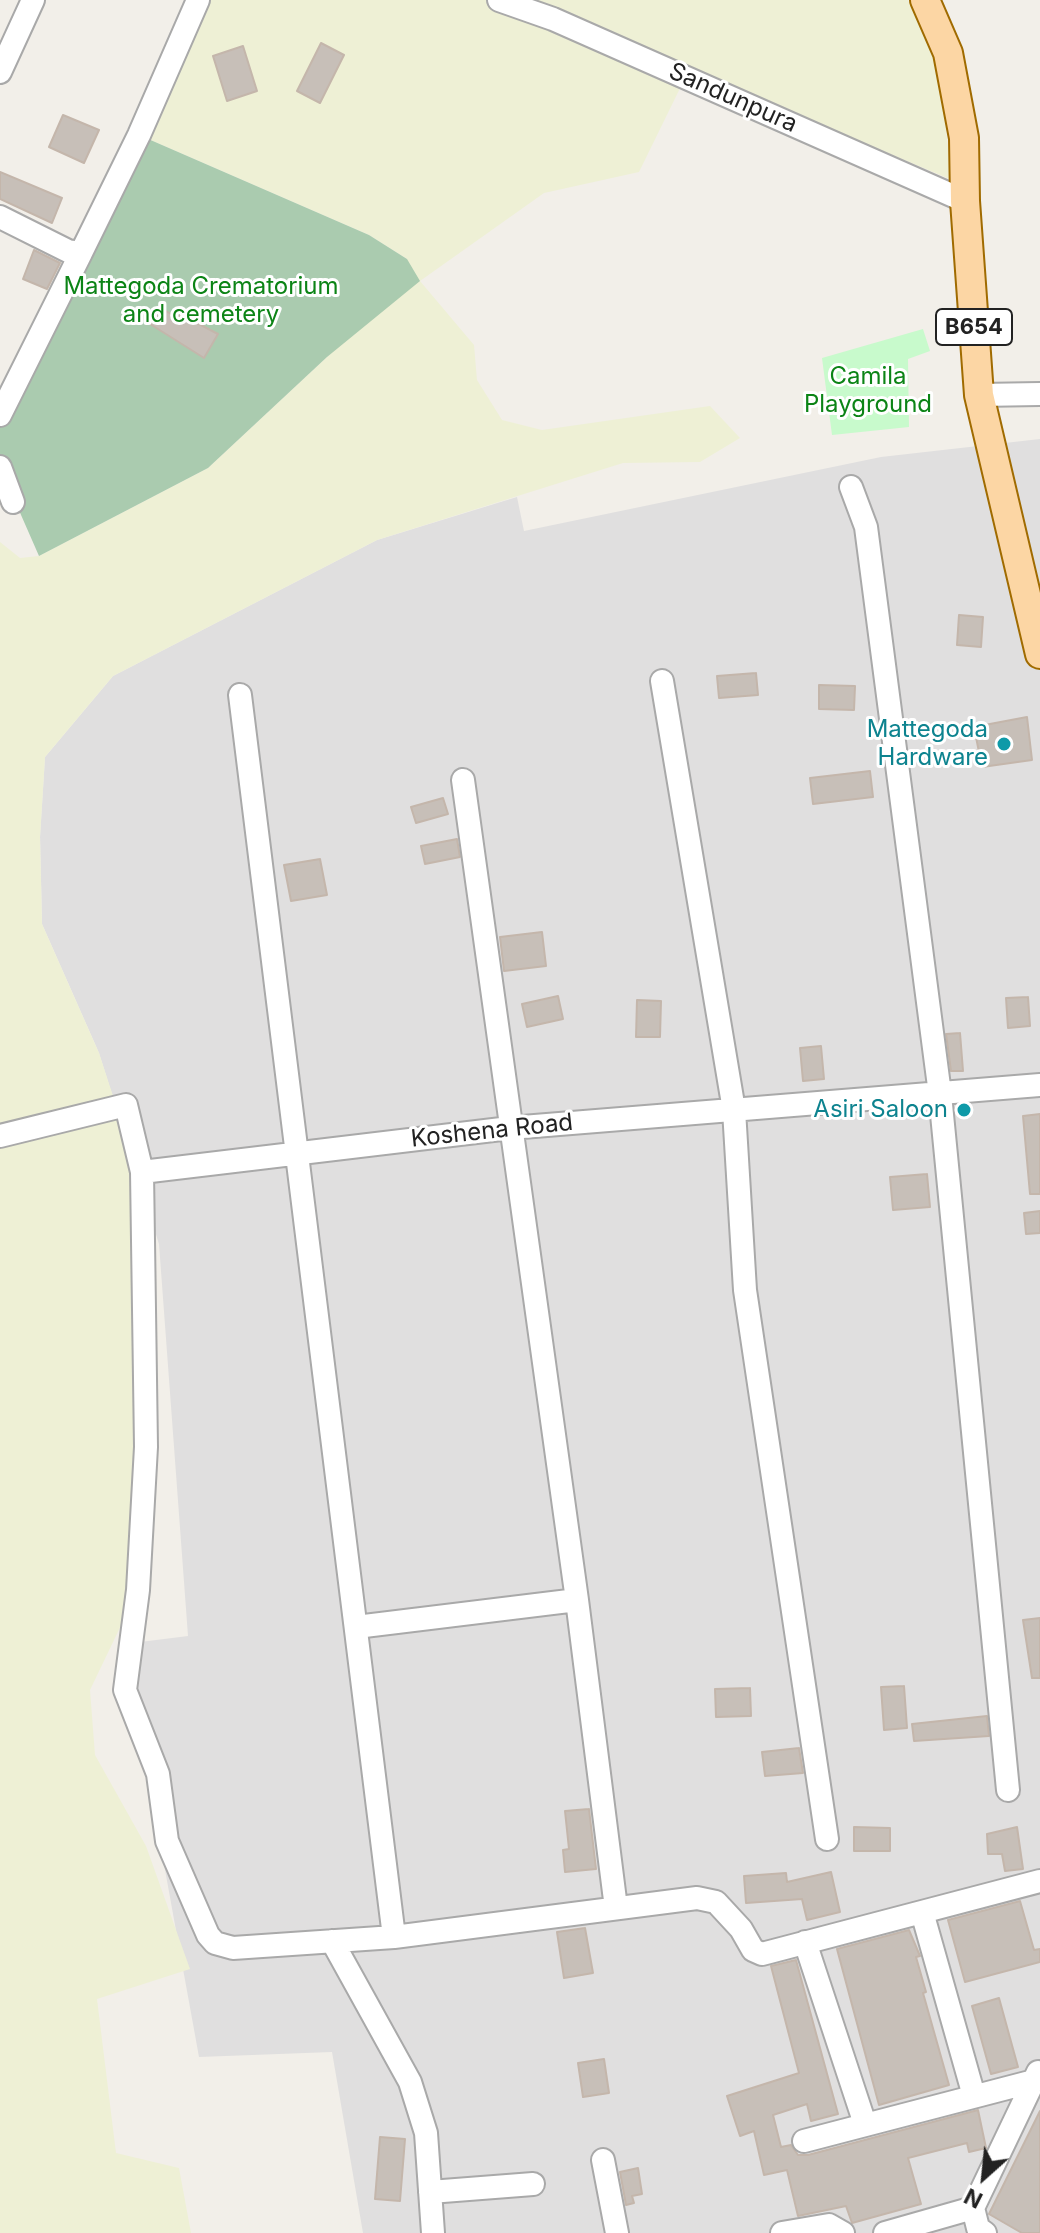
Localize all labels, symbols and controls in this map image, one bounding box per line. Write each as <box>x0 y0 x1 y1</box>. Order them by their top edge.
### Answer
street label: Sandunpura <box>664 57 802 139</box>
park label: Mattegoda Crematorium and cemetery <box>63 273 339 329</box>
road number: B654 <box>936 309 1012 345</box>
park label: Camila Playground <box>804 363 932 419</box>
place label: Mattegoda Hardware <box>867 716 988 772</box>
marker: Mattegoda Hardware <box>995 735 1013 753</box>
place label: Asiri Saloon <box>813 1096 948 1124</box>
marker: Asiri Saloon <box>955 1101 973 1119</box>
street label: Koshena Road <box>410 1108 574 1154</box>
north arrow <box>944 2137 1024 2217</box>
text: N <box>960 2183 986 2214</box>

